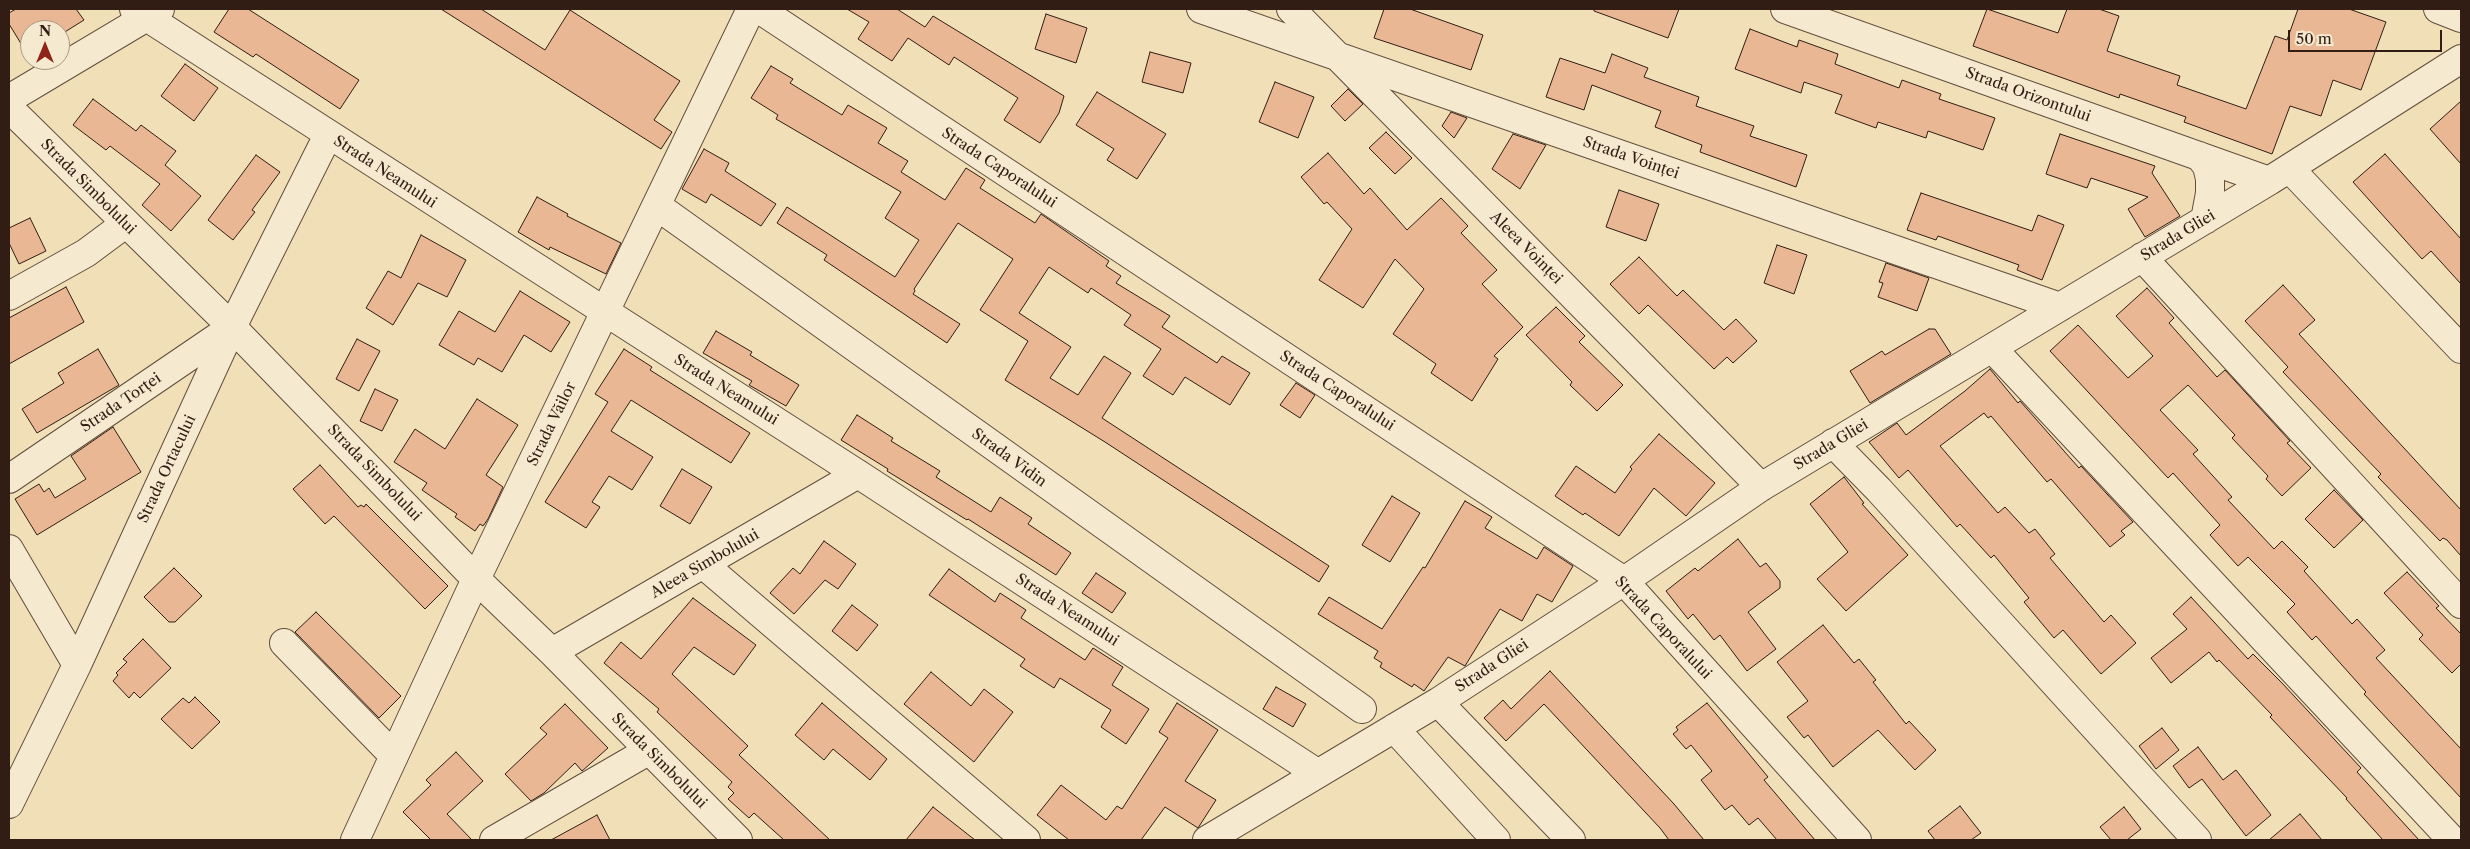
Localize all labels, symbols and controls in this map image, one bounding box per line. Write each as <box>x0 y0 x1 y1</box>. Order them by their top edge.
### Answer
north arrow <box>20 20 70 70</box>
scale bar <box>2290 20 2444 52</box>
text: N <box>39 22 51 40</box>
text: 50 m <box>2296 29 2332 48</box>
street label: Strada Orizontului <box>1963 64 2093 126</box>
street label: Strada Caporalului <box>938 124 1060 212</box>
street label: Strada Neamului <box>330 132 440 212</box>
street label: Strada Voinței <box>1581 133 1681 183</box>
street label: Strada Simbolului <box>37 136 139 238</box>
street label: Strada Gliei <box>2138 207 2218 265</box>
street label: Aleea Voinței <box>1486 208 1566 288</box>
street label: Strada Caporalului <box>1276 347 1398 435</box>
street label: Strada Neamului <box>671 351 781 429</box>
street label: Strada Torței <box>77 370 165 436</box>
street label: Strada Văilor <box>524 379 580 469</box>
street label: Strada Ortacului <box>134 412 200 526</box>
street label: Strada Gliei <box>1791 416 1871 474</box>
street label: Strada Simbolului <box>323 421 425 525</box>
street label: Strada Vidin <box>968 425 1050 491</box>
street label: Aleea Simbolului <box>648 526 762 602</box>
street label: Strada Neamului <box>1012 570 1122 650</box>
street label: Strada Caporalului <box>1611 573 1715 683</box>
street label: Strada Gliei <box>1452 636 1532 696</box>
street label: Strada Simbolului <box>608 710 710 812</box>

